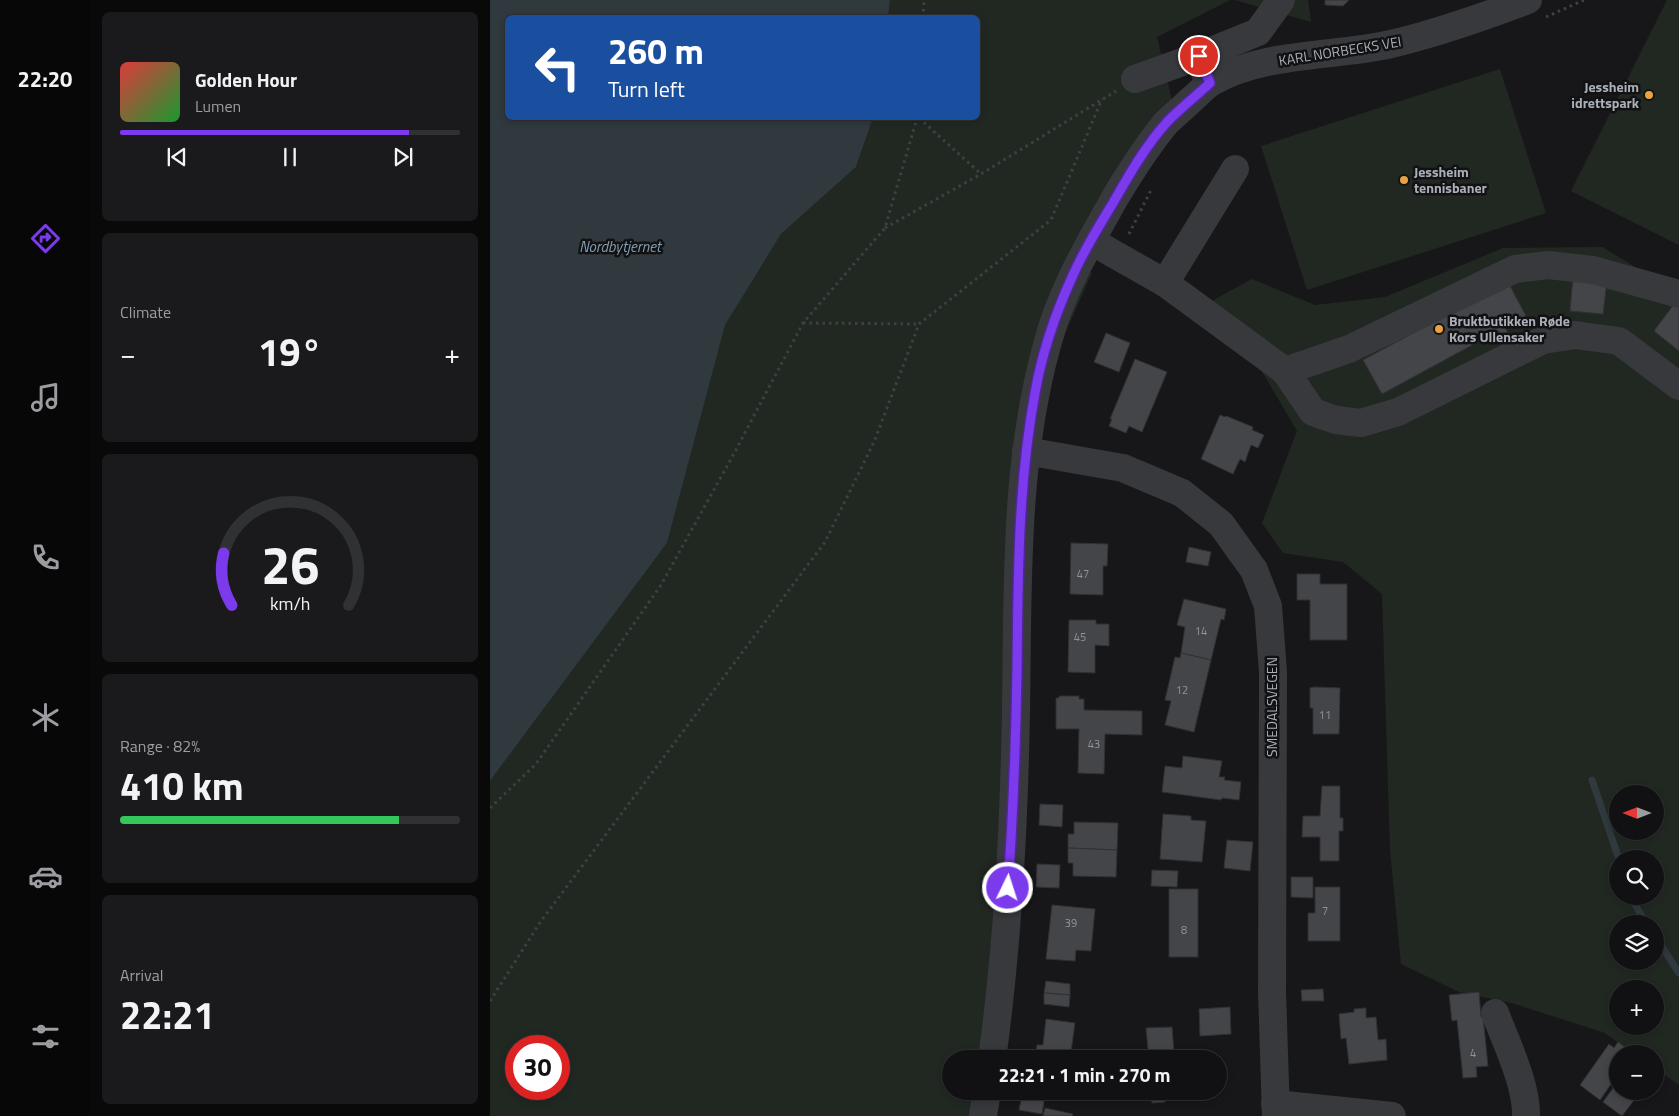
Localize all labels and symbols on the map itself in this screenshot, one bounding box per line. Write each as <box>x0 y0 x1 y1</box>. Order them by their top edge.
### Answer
street label: KARL NORBECKS VEI <box>1277 30 1403 71</box>
pin <box>1178 35 1220 77</box>
place label: Jessheim idrettspark <box>1571 76 1640 113</box>
marker: Jessheim idrettspark <box>1643 89 1655 101</box>
place label: Jessheim tennisbaner <box>1414 161 1487 198</box>
marker: Jessheim tennisbaner <box>1398 174 1410 186</box>
water label: Nordbytjernet <box>579 235 663 258</box>
place label: Bruktbutikken Røde Kors Ullensaker <box>1449 310 1570 347</box>
marker: Bruktbutikken Røde Kors Ullensaker <box>1433 323 1445 335</box>
house number: 47 <box>1077 566 1089 582</box>
house number: 14 <box>1195 623 1207 639</box>
house number: 45 <box>1074 629 1086 645</box>
street label: SMEDALSVEGEN <box>1261 657 1282 757</box>
house number: 12 <box>1176 682 1188 698</box>
house number: 11 <box>1319 707 1331 723</box>
house number: 43 <box>1088 736 1100 752</box>
north arrow <box>1609 785 1664 840</box>
position arrow <box>981 861 1033 913</box>
house number: 7 <box>1322 903 1328 919</box>
house number: 39 <box>1065 915 1077 931</box>
house number: 8 <box>1181 922 1187 938</box>
speed limit sign: 30 <box>505 1035 570 1100</box>
house number: 4 <box>1470 1045 1476 1061</box>

